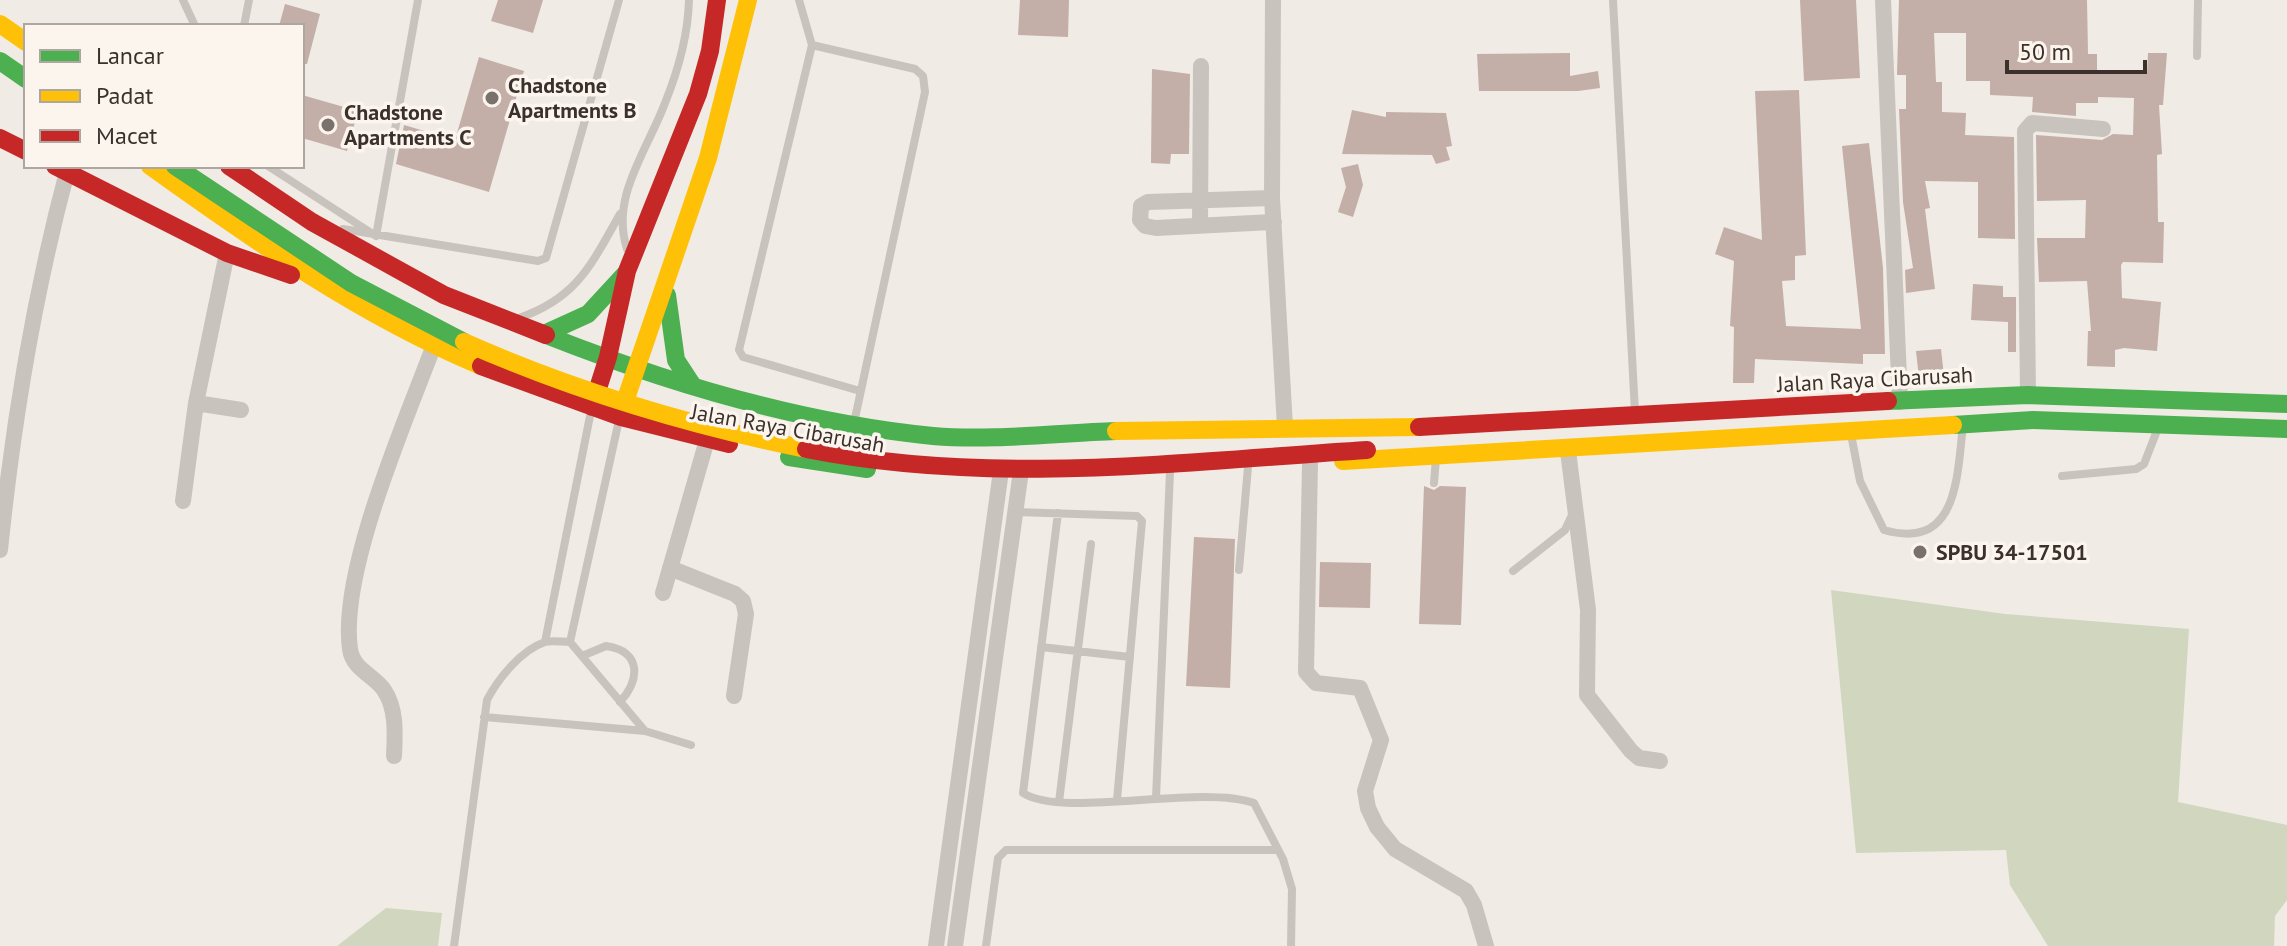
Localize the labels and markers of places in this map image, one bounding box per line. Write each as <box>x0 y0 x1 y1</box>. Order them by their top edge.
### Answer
place label: Chadstone Apartments B <box>508 71 637 124</box>
marker: Chadstone Apartments B <box>483 89 501 107</box>
place label: Chadstone Apartments C <box>344 98 472 151</box>
marker: Chadstone Apartments C <box>319 116 337 134</box>
place label: SPBU 34-17501 <box>1936 538 2088 566</box>
marker: SPBU 34-17501 <box>1911 543 1929 561</box>

